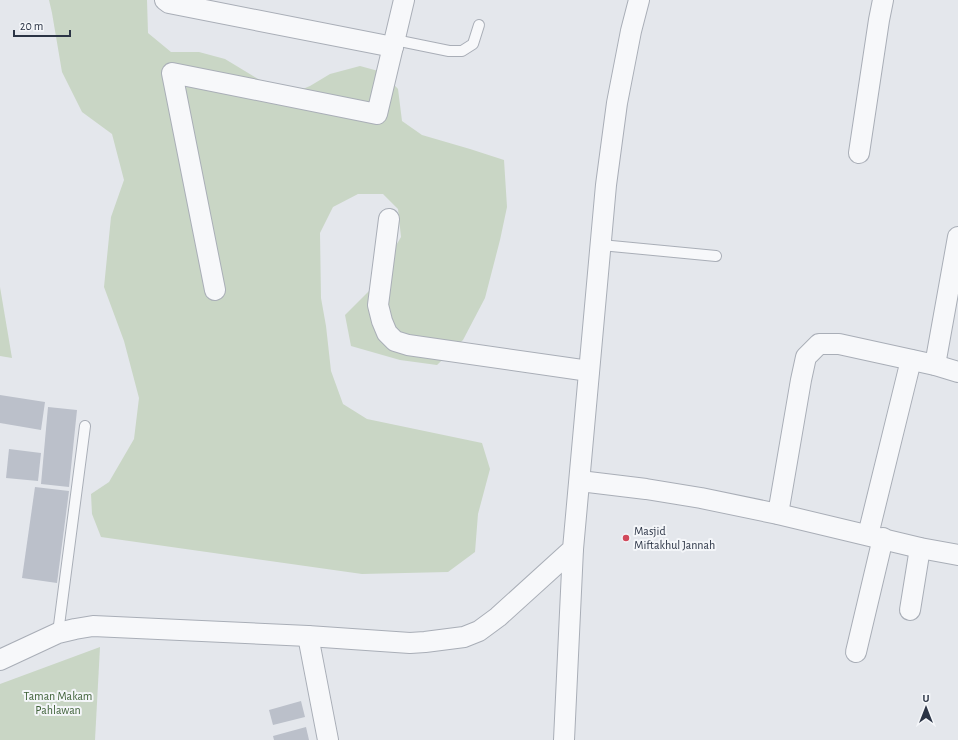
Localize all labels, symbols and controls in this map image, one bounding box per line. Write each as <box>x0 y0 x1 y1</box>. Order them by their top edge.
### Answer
scale bar <box>14 12 70 38</box>
text: 20 m <box>20 20 43 32</box>
place label: Masjid Miftakhul Jannah <box>634 525 715 551</box>
marker: Masjid Miftakhul Jannah <box>621 533 631 543</box>
north arrow <box>906 688 946 728</box>
park label: Taman Makam Pahlawan <box>24 690 92 716</box>
text: U <box>922 693 930 704</box>

